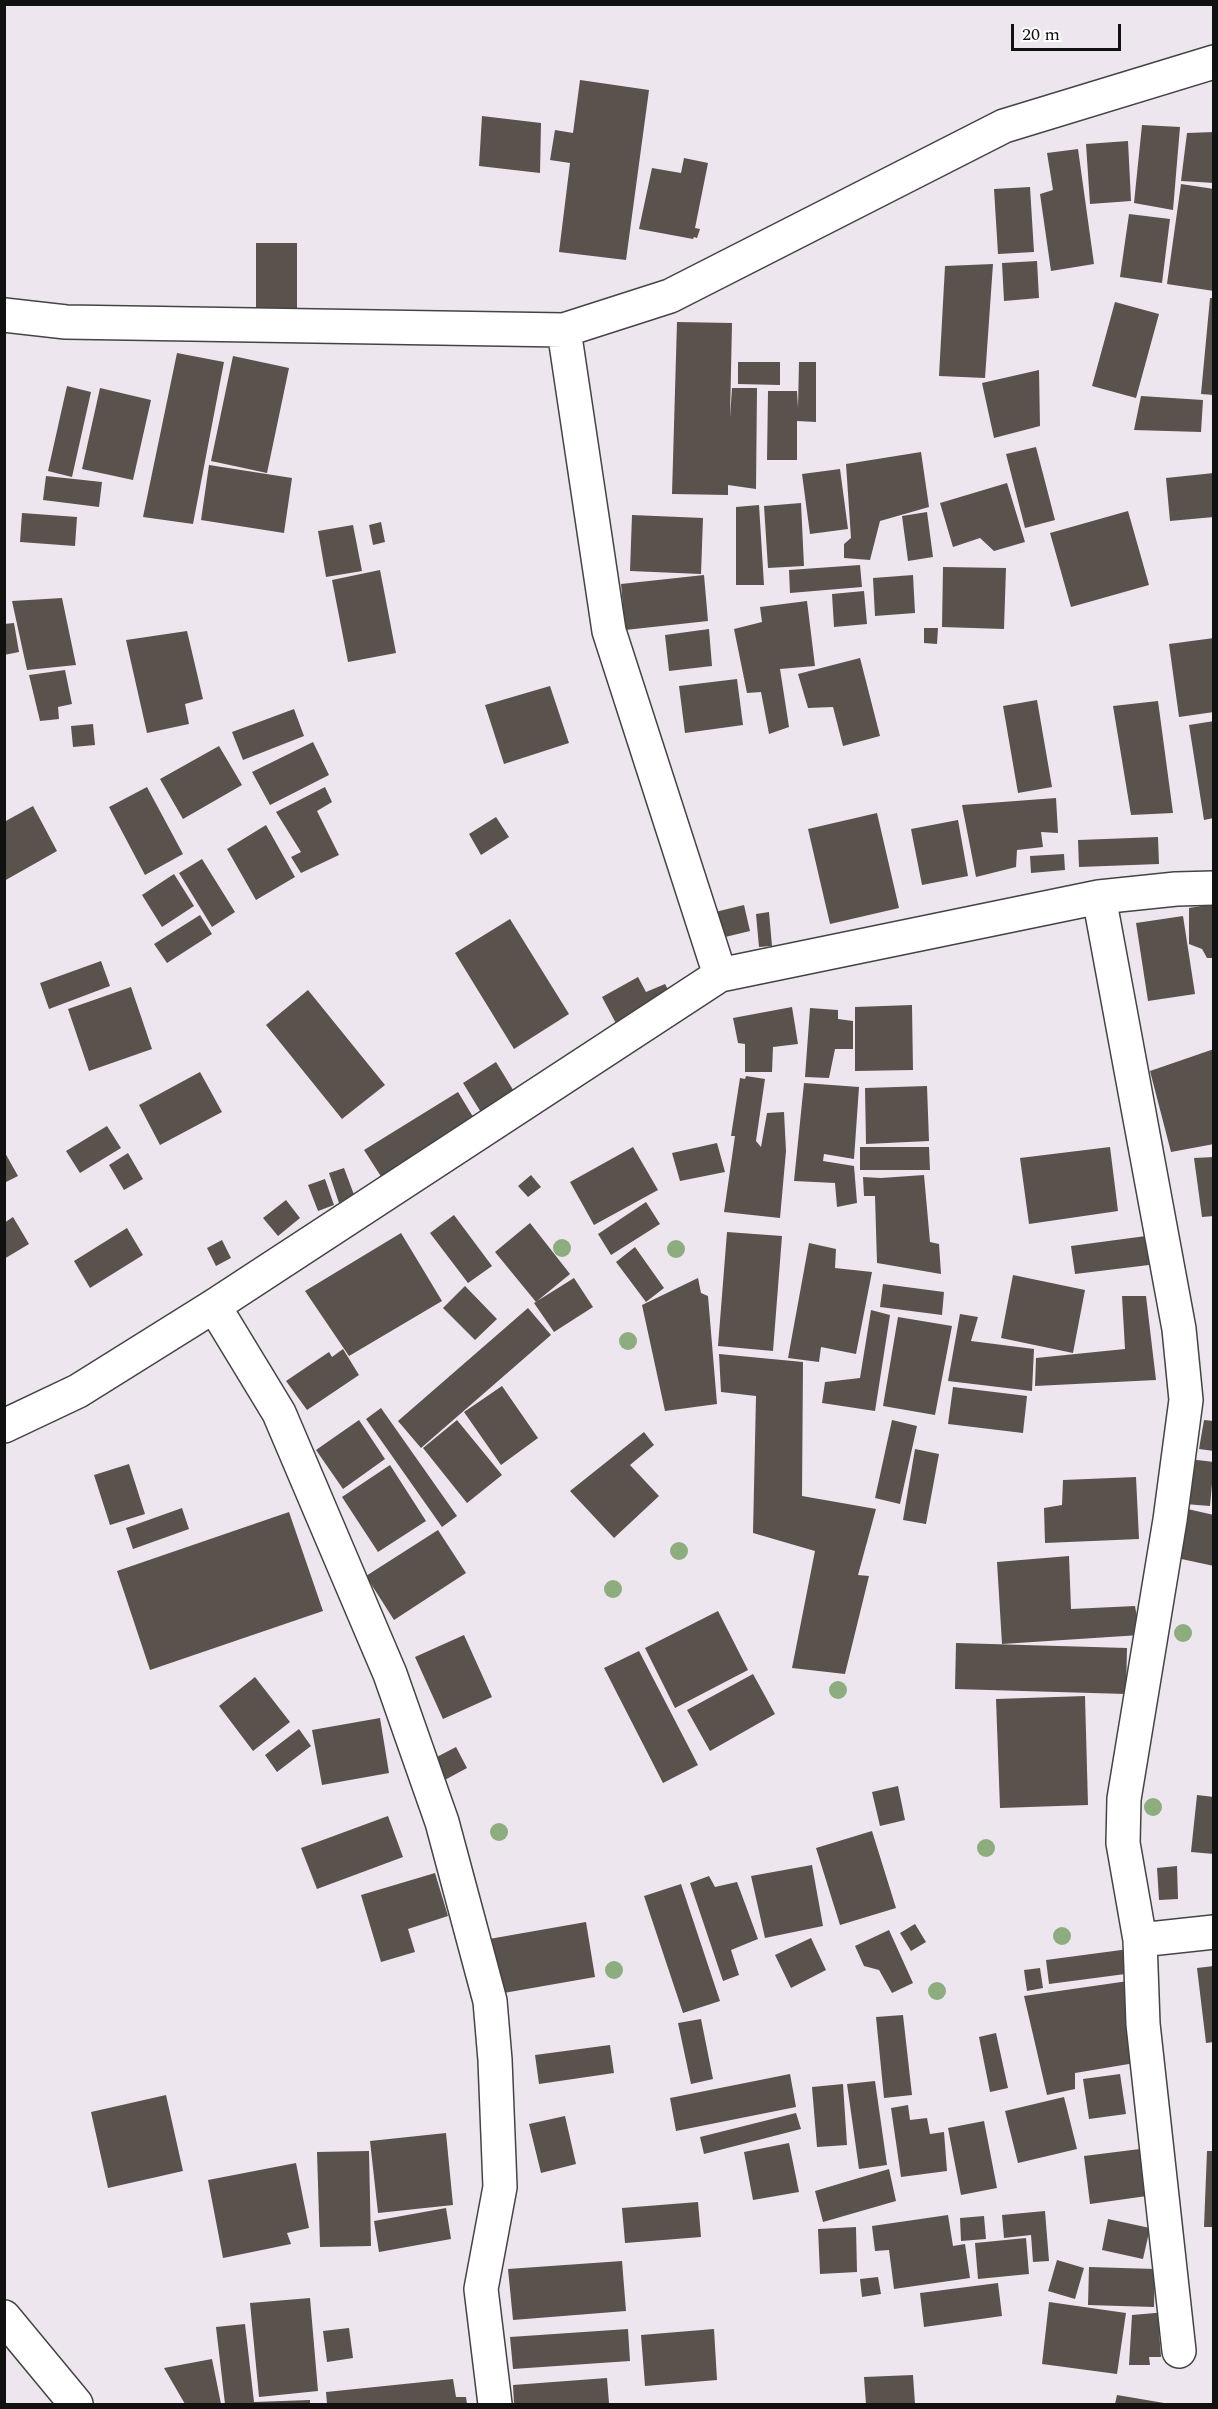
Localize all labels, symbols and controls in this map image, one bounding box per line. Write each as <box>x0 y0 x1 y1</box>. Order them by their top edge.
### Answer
scale bar <box>1014 12 1124 50</box>
text: 20 m <box>1022 21 1060 48</box>

